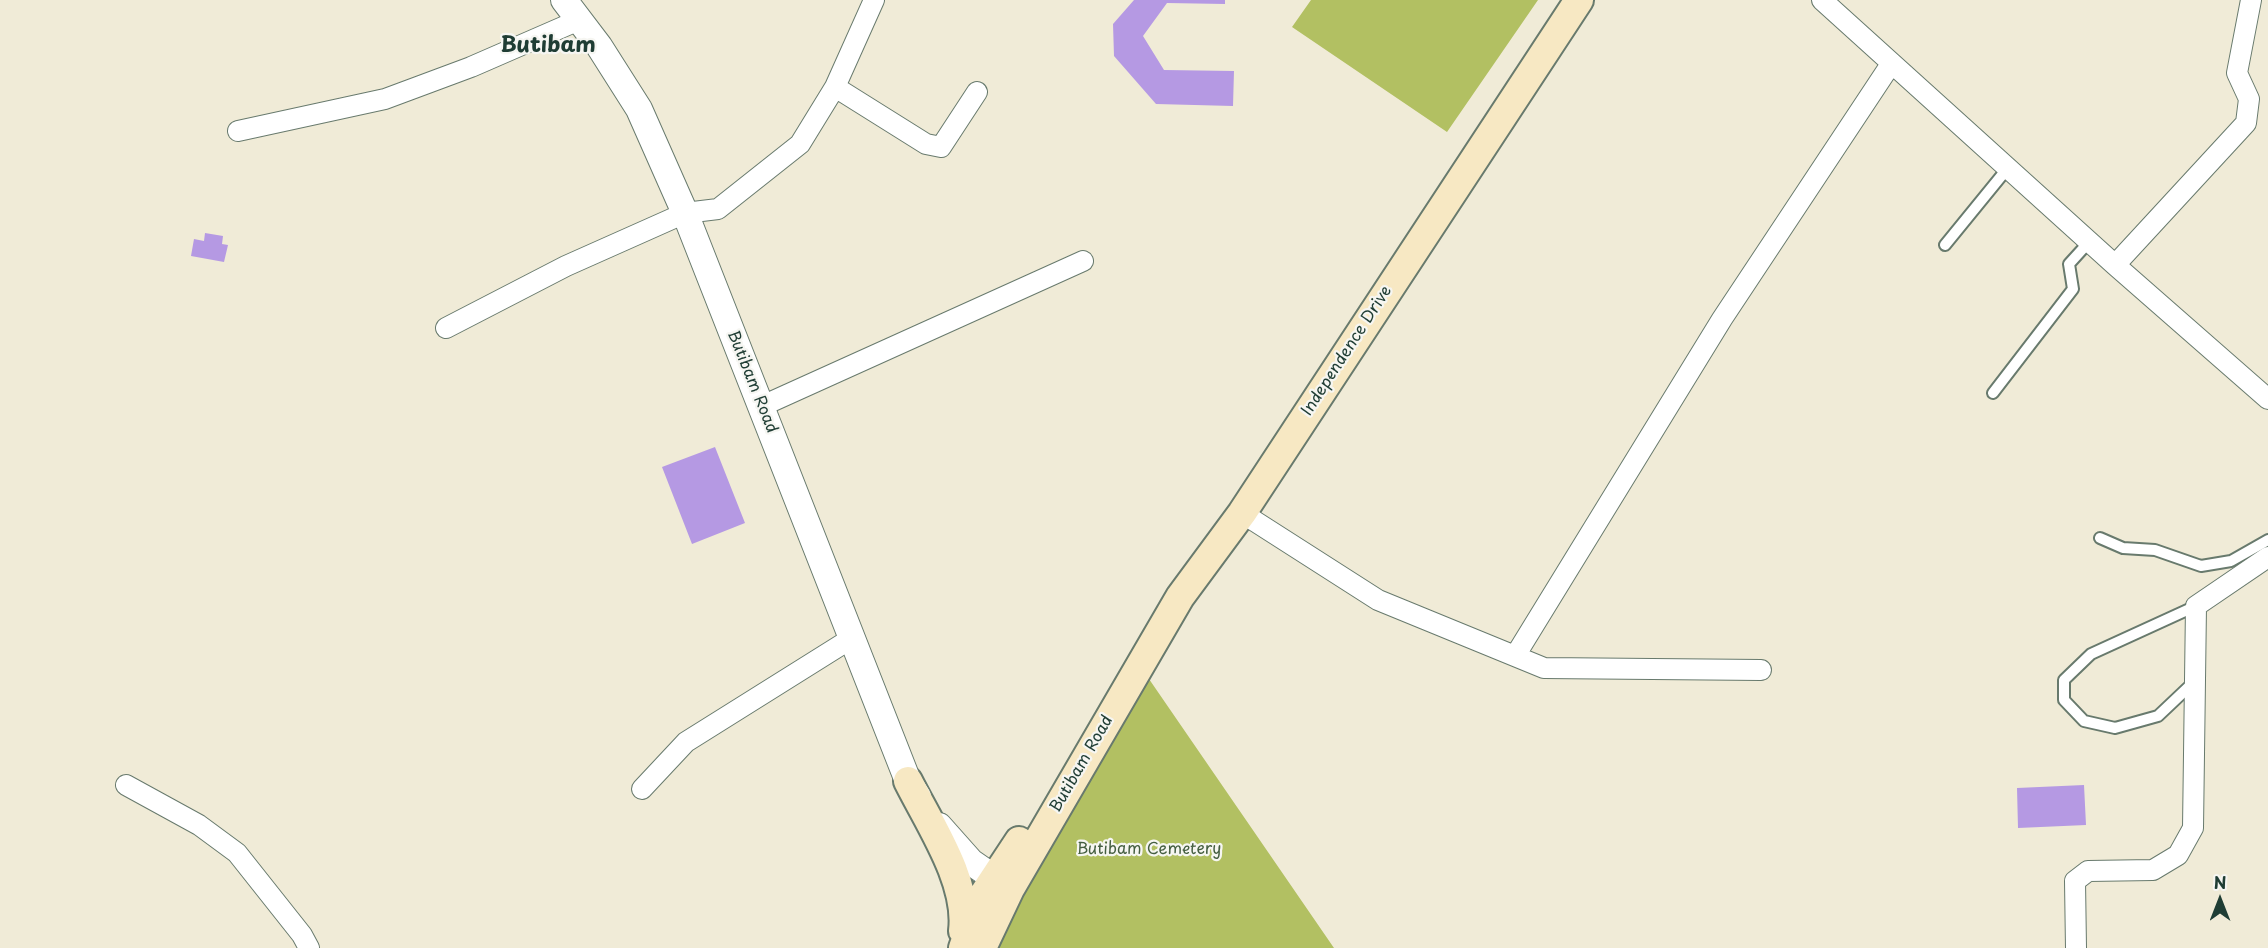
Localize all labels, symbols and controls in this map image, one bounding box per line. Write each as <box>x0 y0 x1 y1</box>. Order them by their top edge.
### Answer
district label: Butibam <box>500 33 596 59</box>
street label: Independence Drive <box>1298 282 1396 420</box>
street label: Butibam Road <box>723 328 781 436</box>
street label: Butibam Road <box>1047 712 1117 816</box>
park label: Butibam Cemetery <box>1077 840 1221 860</box>
north arrow <box>2190 870 2250 930</box>
text: N <box>2214 870 2226 894</box>

